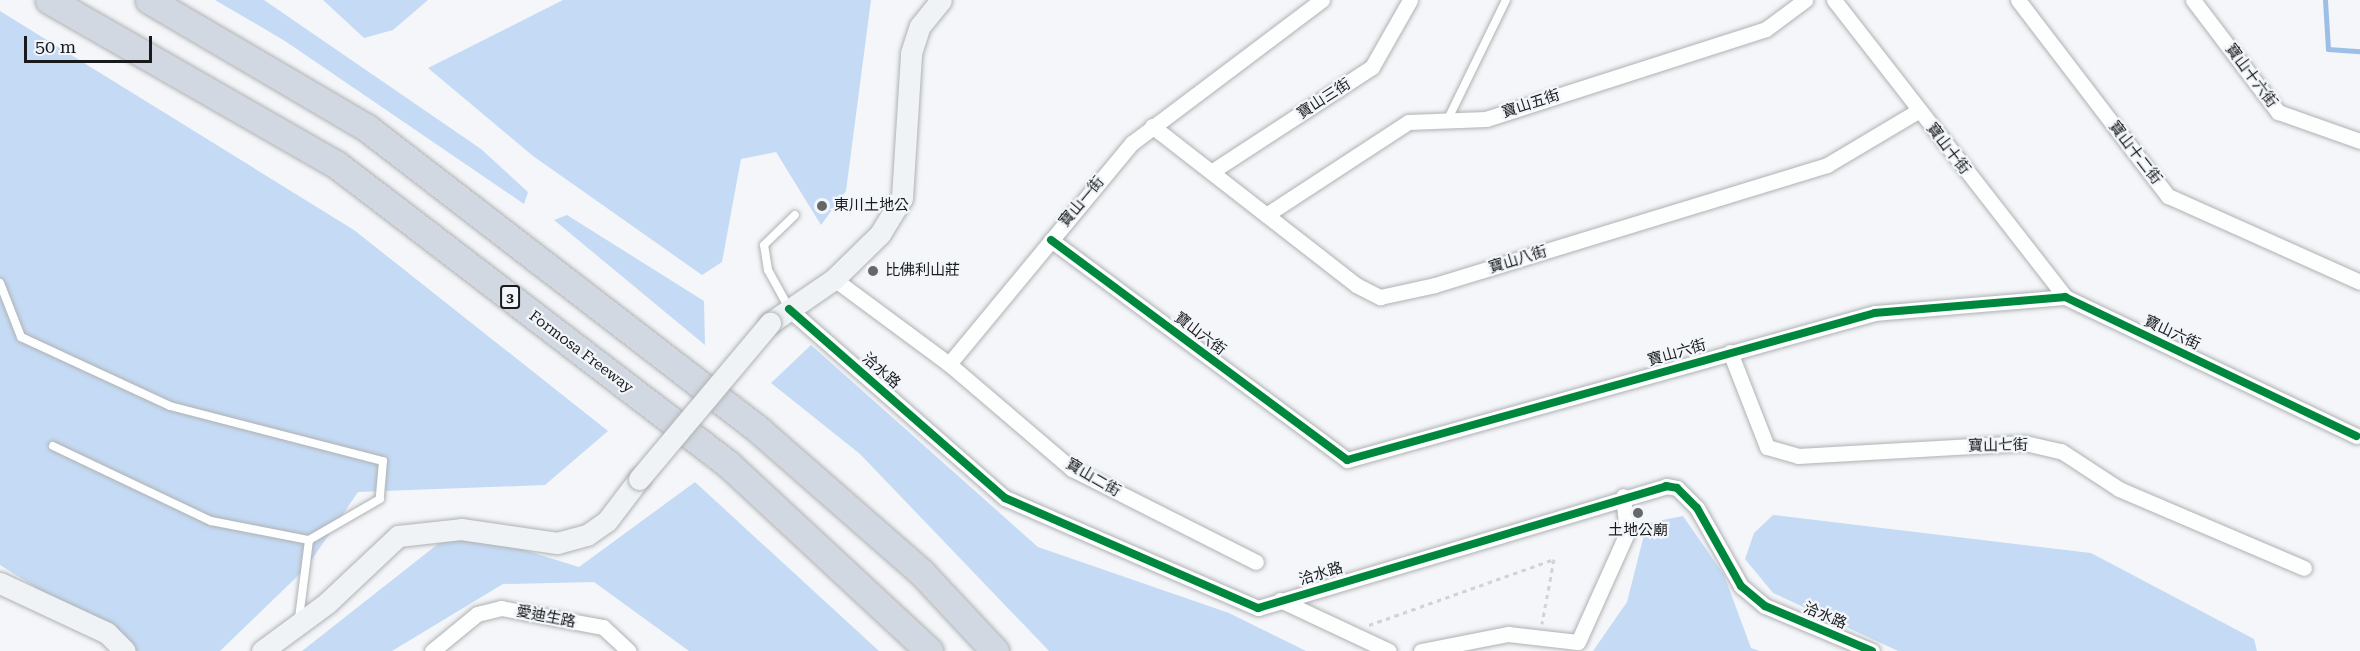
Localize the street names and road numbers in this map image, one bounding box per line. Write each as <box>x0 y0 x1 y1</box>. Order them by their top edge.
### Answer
street label: 寶山十六街 <box>2221 41 2281 111</box>
street label: 寶山三街 <box>1294 75 1354 123</box>
street label: 寶山五街 <box>1500 86 1562 122</box>
street label: 寶山十二街 <box>2105 118 2165 188</box>
street label: 寶山十街 <box>1922 120 1974 178</box>
street label: 寶山一街 <box>1056 173 1108 231</box>
street label: 寶山八街 <box>1487 243 1549 277</box>
road number: 3 <box>500 286 520 308</box>
street label: Formosa Freeway <box>525 307 637 397</box>
street label: 寶山六街 <box>1171 309 1229 359</box>
street label: 寶山六街 <box>2141 312 2203 354</box>
street label: 寶山六街 <box>1646 336 1708 370</box>
street label: 洽水路 <box>858 349 904 393</box>
street label: 寶山七街 <box>1968 436 2028 456</box>
street label: 寶山二街 <box>1063 455 1123 501</box>
street label: 洽水路 <box>1297 559 1345 589</box>
street label: 洽水路 <box>1801 599 1849 633</box>
street label: 愛迪生路 <box>515 602 577 632</box>

